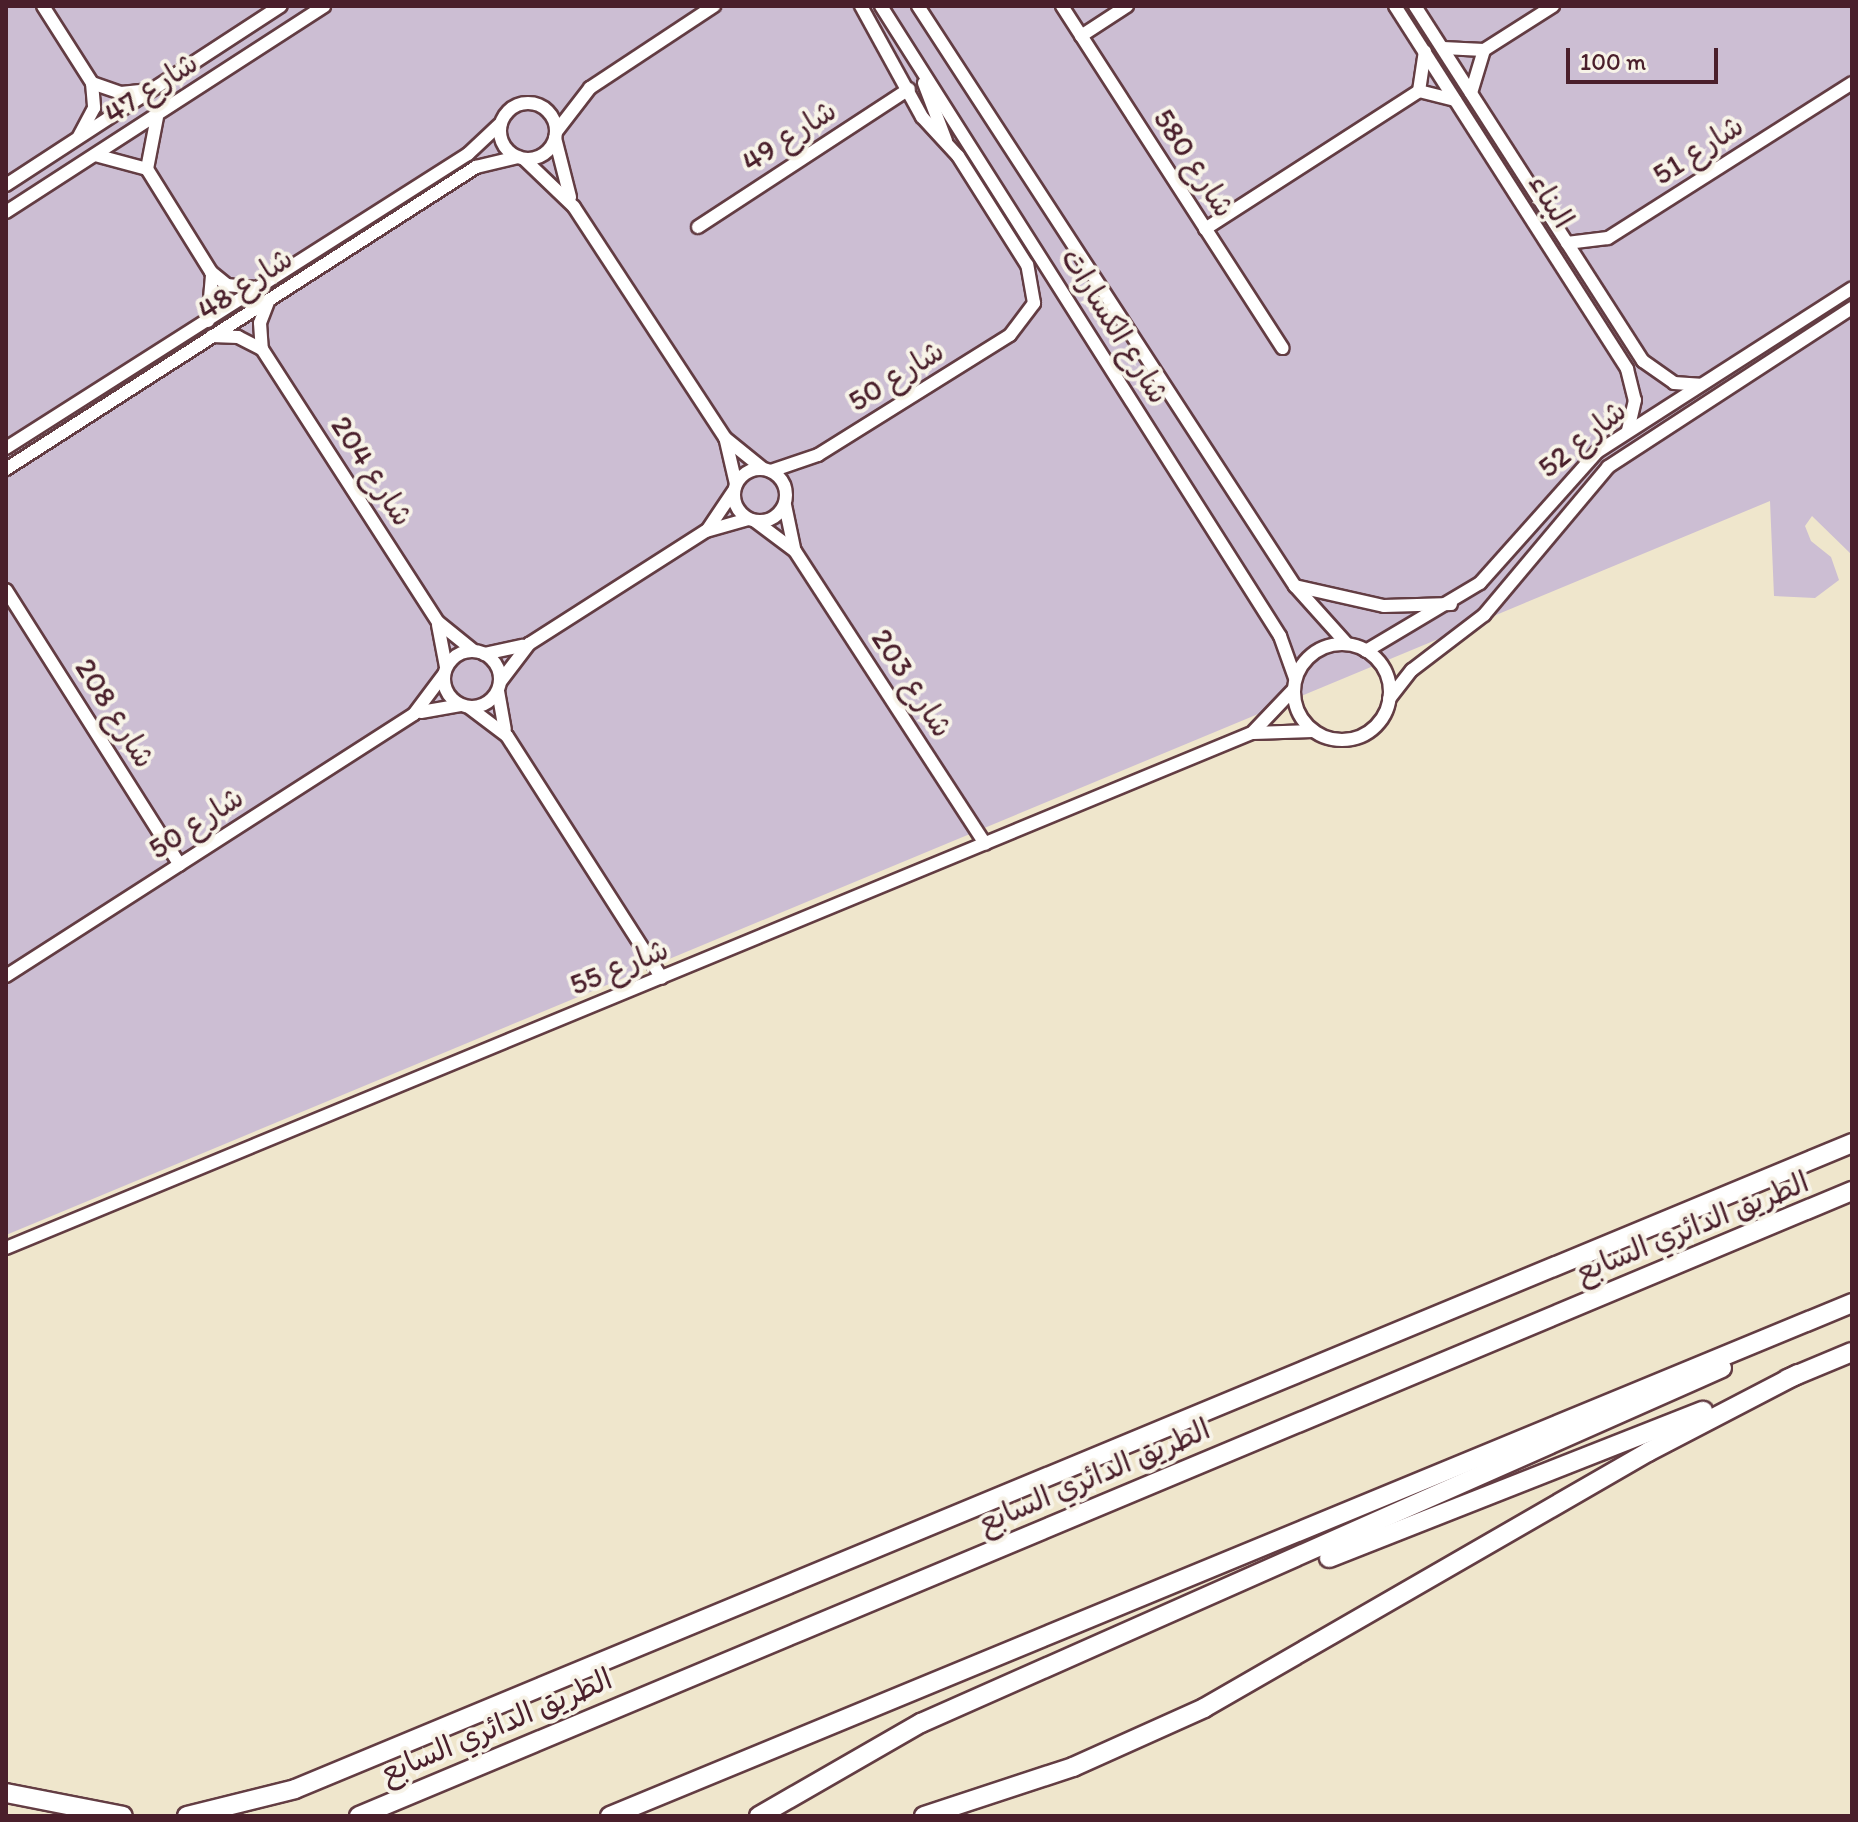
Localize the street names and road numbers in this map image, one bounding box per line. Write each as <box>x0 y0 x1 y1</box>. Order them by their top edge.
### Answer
street label: شارع 47 <box>97 44 205 132</box>
street label: شارع 49 <box>735 92 843 180</box>
street label: شارع 580 <box>1146 102 1242 224</box>
street label: شارع 51 <box>1646 107 1750 193</box>
street label: البناء <box>1520 167 1582 235</box>
street label: شارع 48 <box>191 240 299 328</box>
street label: شارع الكسارات <box>1053 242 1177 410</box>
street label: شارع 50 <box>842 333 950 419</box>
street label: شارع 52 <box>1531 393 1633 485</box>
street label: شارع 204 <box>323 409 421 533</box>
street label: شارع 203 <box>864 622 960 744</box>
street label: شارع 208 <box>67 652 163 774</box>
street label: شارع 50 <box>142 779 250 867</box>
street label: شارع 55 <box>564 931 674 1003</box>
street label: الطريق الدائري السابع <box>1570 1164 1814 1290</box>
street label: الطريق الدائري السابع <box>973 1411 1215 1541</box>
street label: الطريق الدائري السابع <box>375 1661 617 1791</box>

